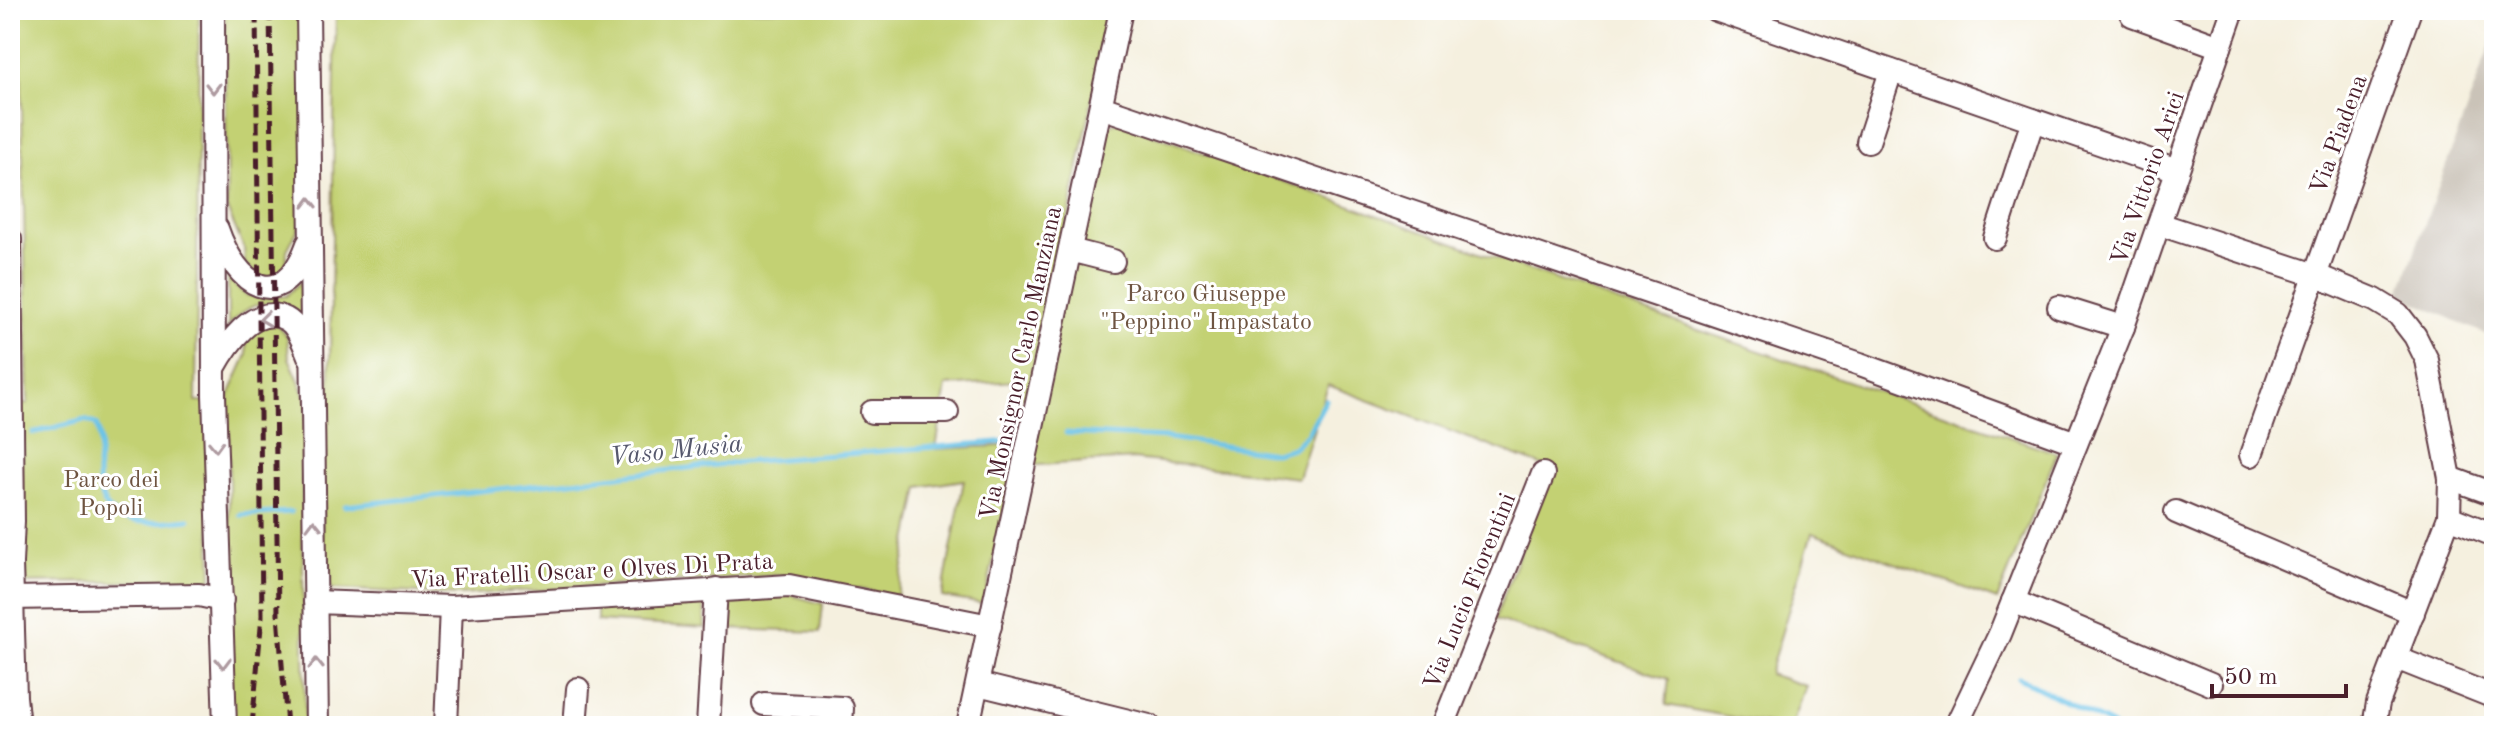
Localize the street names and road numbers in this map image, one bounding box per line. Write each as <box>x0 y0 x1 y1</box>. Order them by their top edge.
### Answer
street label: Via Piadena <box>2307 71 2373 198</box>
street label: Via Vittorio Arici <box>2108 89 2190 268</box>
street label: Via Monsignor Carlo Manziana <box>977 204 1067 523</box>
street label: Via Lucio Fiorentini <box>1420 490 1521 693</box>
street label: Via Fratelli Oscar e Olves Di Prata <box>410 551 774 593</box>

